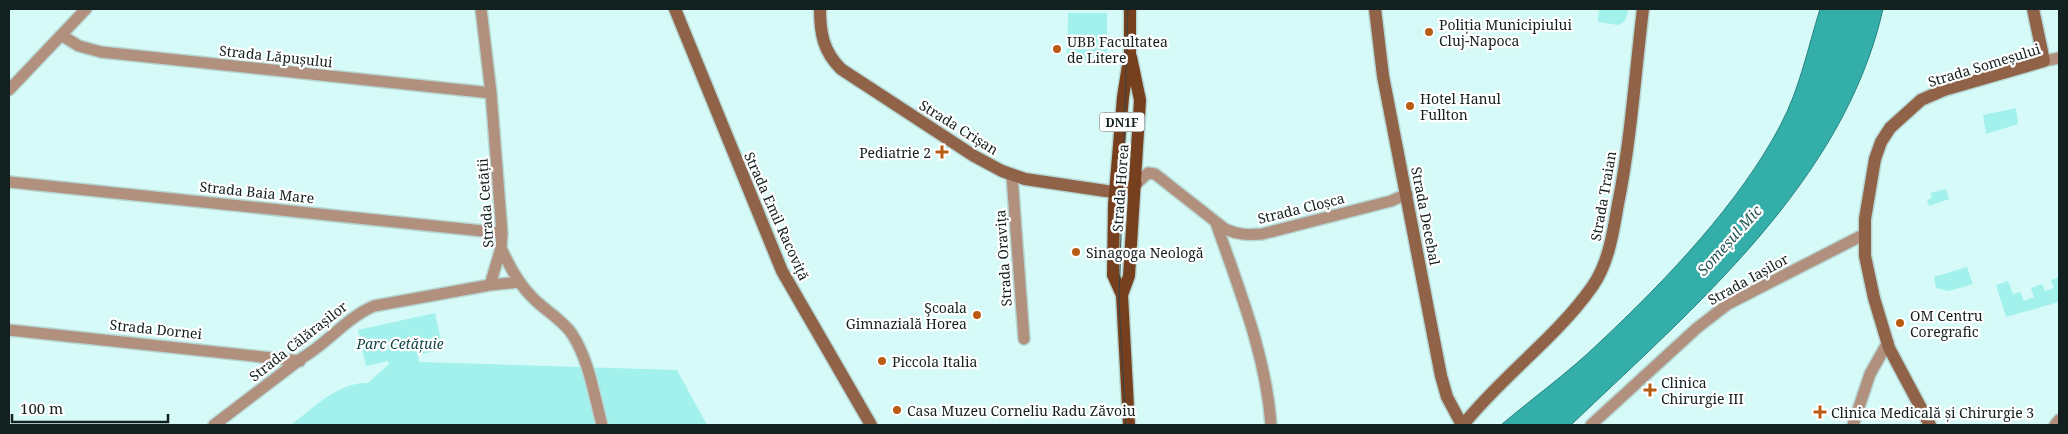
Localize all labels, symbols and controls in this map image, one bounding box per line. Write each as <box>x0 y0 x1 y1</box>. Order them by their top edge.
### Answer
place label: Poliția Municipiului Cluj-Napoca <box>1439 15 1572 50</box>
marker: Poliția Municipiului Cluj-Napoca <box>1423 26 1435 38</box>
place label: UBB Facultatea de Litere <box>1067 32 1168 67</box>
street label: Strada Someșului <box>1926 39 2043 91</box>
street label: Strada Lăpușului <box>218 41 334 71</box>
marker: UBB Facultatea de Litere <box>1051 43 1063 55</box>
place label: Hotel Hanul Fullton <box>1420 89 1501 124</box>
street label: Strada Crișan <box>916 95 1002 159</box>
marker: Hotel Hanul Fullton <box>1404 100 1416 112</box>
road number: DN1F <box>1100 112 1144 132</box>
place label: Pediatrie 2 <box>859 143 931 162</box>
street label: Strada Horea <box>1107 143 1133 233</box>
marker: Pediatrie 2 <box>935 145 949 159</box>
street label: Strada Emil Racoviță <box>740 149 814 283</box>
street label: Strada Traian <box>1586 150 1620 242</box>
street label: Strada Cetății <box>472 157 498 248</box>
street label: Strada Decebal <box>1407 165 1445 267</box>
street label: Strada Baia Mare <box>199 177 315 207</box>
street label: Strada Cloșca <box>1256 188 1347 228</box>
water label: Someșul Mic <box>1692 200 1766 279</box>
street label: Strada Oravița <box>990 209 1016 307</box>
place label: Sinagoga Neologă <box>1086 243 1204 262</box>
marker: Sinagoga Neologă <box>1070 246 1082 258</box>
street label: Strada Iașilor <box>1704 249 1792 309</box>
street label: Strada Călărașilor <box>245 296 351 385</box>
place label: Şcoala Gimnazială Horea <box>846 298 967 333</box>
place label: OM Centru Coregrafic <box>1910 306 1983 341</box>
marker: Şcoala Gimnazială Horea <box>971 309 983 321</box>
street label: Strada Dornei <box>109 315 204 343</box>
marker: OM Centru Coregrafic <box>1894 317 1906 329</box>
park label: Parc Cetățuie <box>355 334 444 353</box>
place label: Piccola Italia <box>892 352 977 371</box>
marker: Piccola Italia <box>876 355 888 367</box>
place label: Clinica Chirurgie III <box>1661 373 1744 408</box>
marker: Clinica Chirurgie III <box>1643 383 1657 397</box>
scale bar <box>12 392 169 424</box>
text: 100 m <box>20 398 63 418</box>
place label: Casa Muzeu Corneliu Radu Zăvoiu <box>907 401 1136 420</box>
place label: Clinica Medicală și Chirurgie 3 <box>1831 403 2034 422</box>
marker: Casa Muzeu Corneliu Radu Zăvoiu <box>891 404 903 416</box>
marker: Clinica Medicală și Chirurgie 3 <box>1813 405 1827 419</box>

